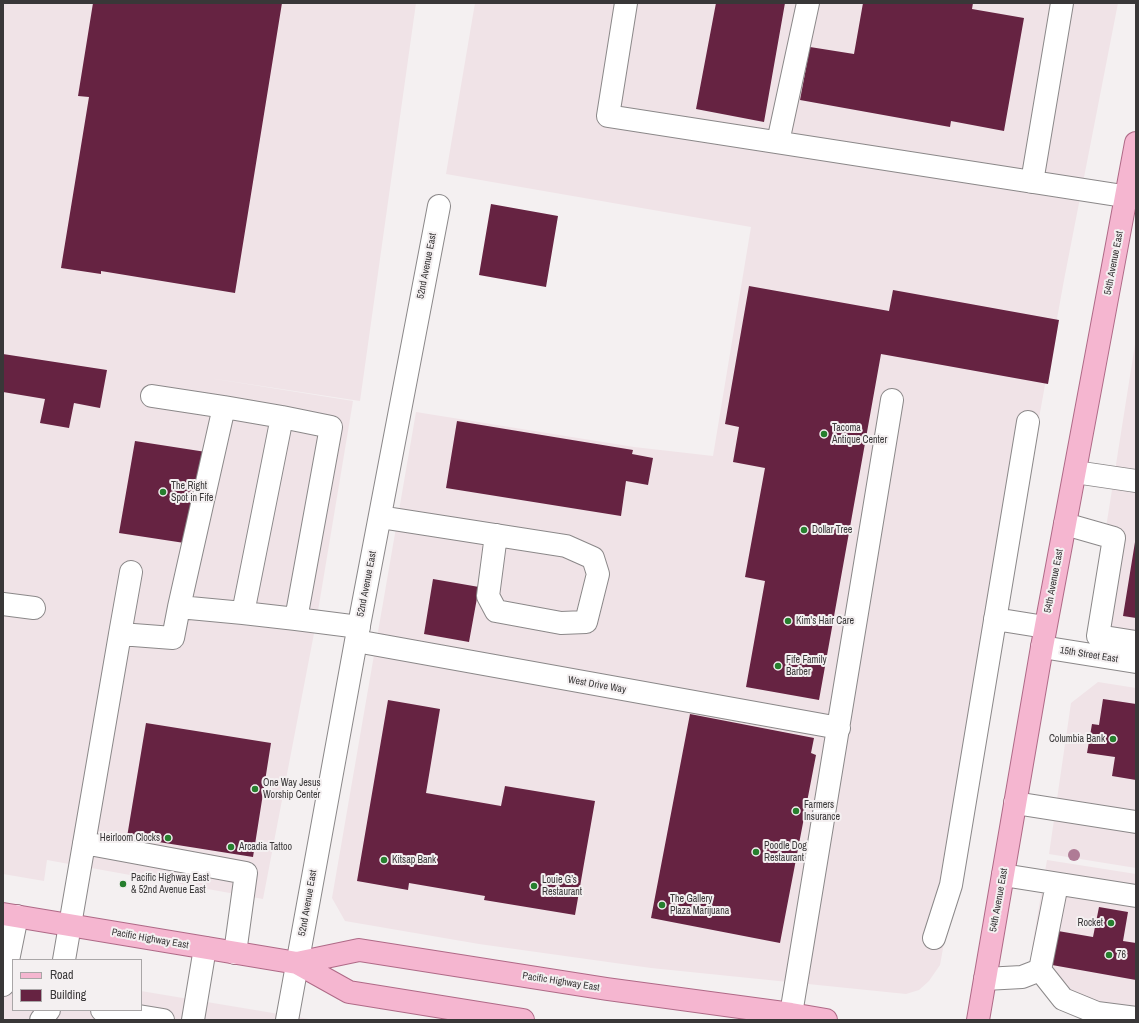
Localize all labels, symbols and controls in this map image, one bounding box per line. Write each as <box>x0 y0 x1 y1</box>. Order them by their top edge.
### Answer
street label: 54th Avenue East <box>1102 230 1126 296</box>
street label: 52nd Avenue East <box>415 232 439 300</box>
place label: Tacoma Antique Center <box>832 422 887 446</box>
marker: Tacoma Antique Center <box>819 429 829 439</box>
place label: The Right Spot in Fife <box>171 480 213 504</box>
marker: The Right Spot in Fife <box>158 487 168 497</box>
place label: Dollar Tree <box>812 524 852 536</box>
marker: Dollar Tree <box>799 525 809 535</box>
street label: 54th Avenue East <box>1042 548 1066 614</box>
street label: 52nd Avenue East <box>355 550 379 618</box>
place label: Kim's Hair Care <box>796 615 854 627</box>
marker: Kim's Hair Care <box>783 616 793 626</box>
street label: 15th Street East <box>1059 644 1119 666</box>
place label: Fife Family Barber <box>786 654 827 678</box>
marker: Fife Family Barber <box>773 661 783 671</box>
street label: West Drive Way <box>567 674 627 696</box>
place label: Columbia Bank <box>1049 733 1105 745</box>
marker: Columbia Bank <box>1108 734 1118 744</box>
place label: One Way Jesus Worship Center <box>263 777 321 800</box>
marker: One Way Jesus Worship Center <box>250 784 260 794</box>
place label: Farmers Insurance <box>804 799 840 822</box>
marker: Farmers Insurance <box>791 806 801 816</box>
place label: Heirloom Clocks <box>100 832 160 844</box>
marker: Heirloom Clocks <box>163 833 173 843</box>
place label: Poodle Dog Restaurant <box>764 840 807 864</box>
place label: Arcadia Tattoo <box>239 841 292 853</box>
marker: Arcadia Tattoo <box>226 842 236 852</box>
marker: Poodle Dog Restaurant <box>751 847 761 857</box>
place label: Kitsap Bank <box>392 854 436 866</box>
marker: Kitsap Bank <box>379 855 389 865</box>
street label: 54th Avenue East <box>987 867 1011 933</box>
street label: 52nd Avenue East <box>296 869 320 937</box>
place label: Pacific Highway East & 52nd Avenue East <box>131 872 209 896</box>
place label: Louie G’s Restaurant <box>542 874 582 898</box>
marker: Pacific Highway East & 52nd Avenue East <box>118 879 128 889</box>
marker: Louie G’s Restaurant <box>529 881 539 891</box>
place label: The Gallery Plaza Marijuana <box>670 893 729 916</box>
marker: The Gallery Plaza Marijuana <box>657 900 667 910</box>
place label: Rocket <box>1077 917 1103 929</box>
marker: Rocket <box>1106 918 1116 928</box>
street label: Pacific Highway East <box>111 926 189 952</box>
place label: 76 <box>1117 949 1126 961</box>
marker: 76 <box>1104 950 1114 960</box>
legend <box>12 959 142 1011</box>
text: Road <box>50 967 74 983</box>
street label: Pacific Highway East <box>522 970 600 994</box>
text: Building <box>50 987 86 1003</box>

